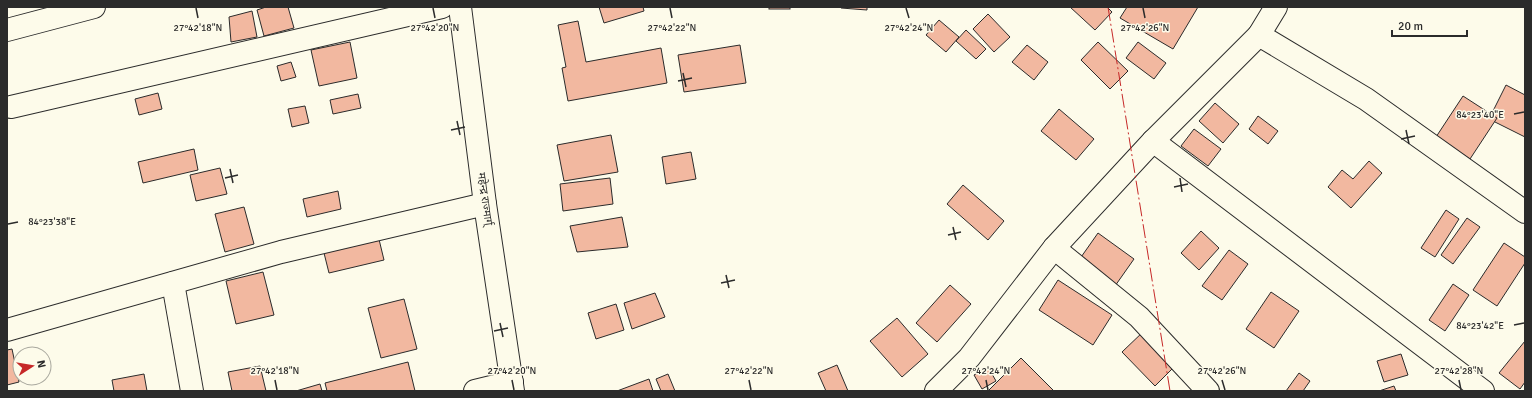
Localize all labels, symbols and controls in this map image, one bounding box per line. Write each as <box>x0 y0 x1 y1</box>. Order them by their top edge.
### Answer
scale bar <box>1392 12 1467 38</box>
text: 20 m <box>1398 19 1423 34</box>
text: 27°42'18"N <box>174 22 222 34</box>
text: 27°42'20"N <box>411 22 459 34</box>
text: 27°42'22"N <box>648 22 696 34</box>
text: 27°42'24"N <box>885 22 933 34</box>
text: 27°42'26"N <box>1121 22 1169 34</box>
text: 84°23'40"E <box>1456 109 1504 121</box>
street label: महेन्द्र राज्मार्ग् <box>475 172 495 228</box>
text: 84°23'38"E <box>28 216 76 228</box>
text: 84°23'42"E <box>1456 320 1504 332</box>
north arrow <box>12 346 52 386</box>
text: N <box>34 359 48 369</box>
text: 27°42'18"N <box>251 365 299 377</box>
text: 27°42'20"N <box>488 365 536 377</box>
text: 27°42'22"N <box>725 365 773 377</box>
text: 27°42'24"N <box>962 365 1010 377</box>
text: 27°42'26"N <box>1198 365 1246 377</box>
text: 27°42'28"N <box>1435 365 1483 377</box>

